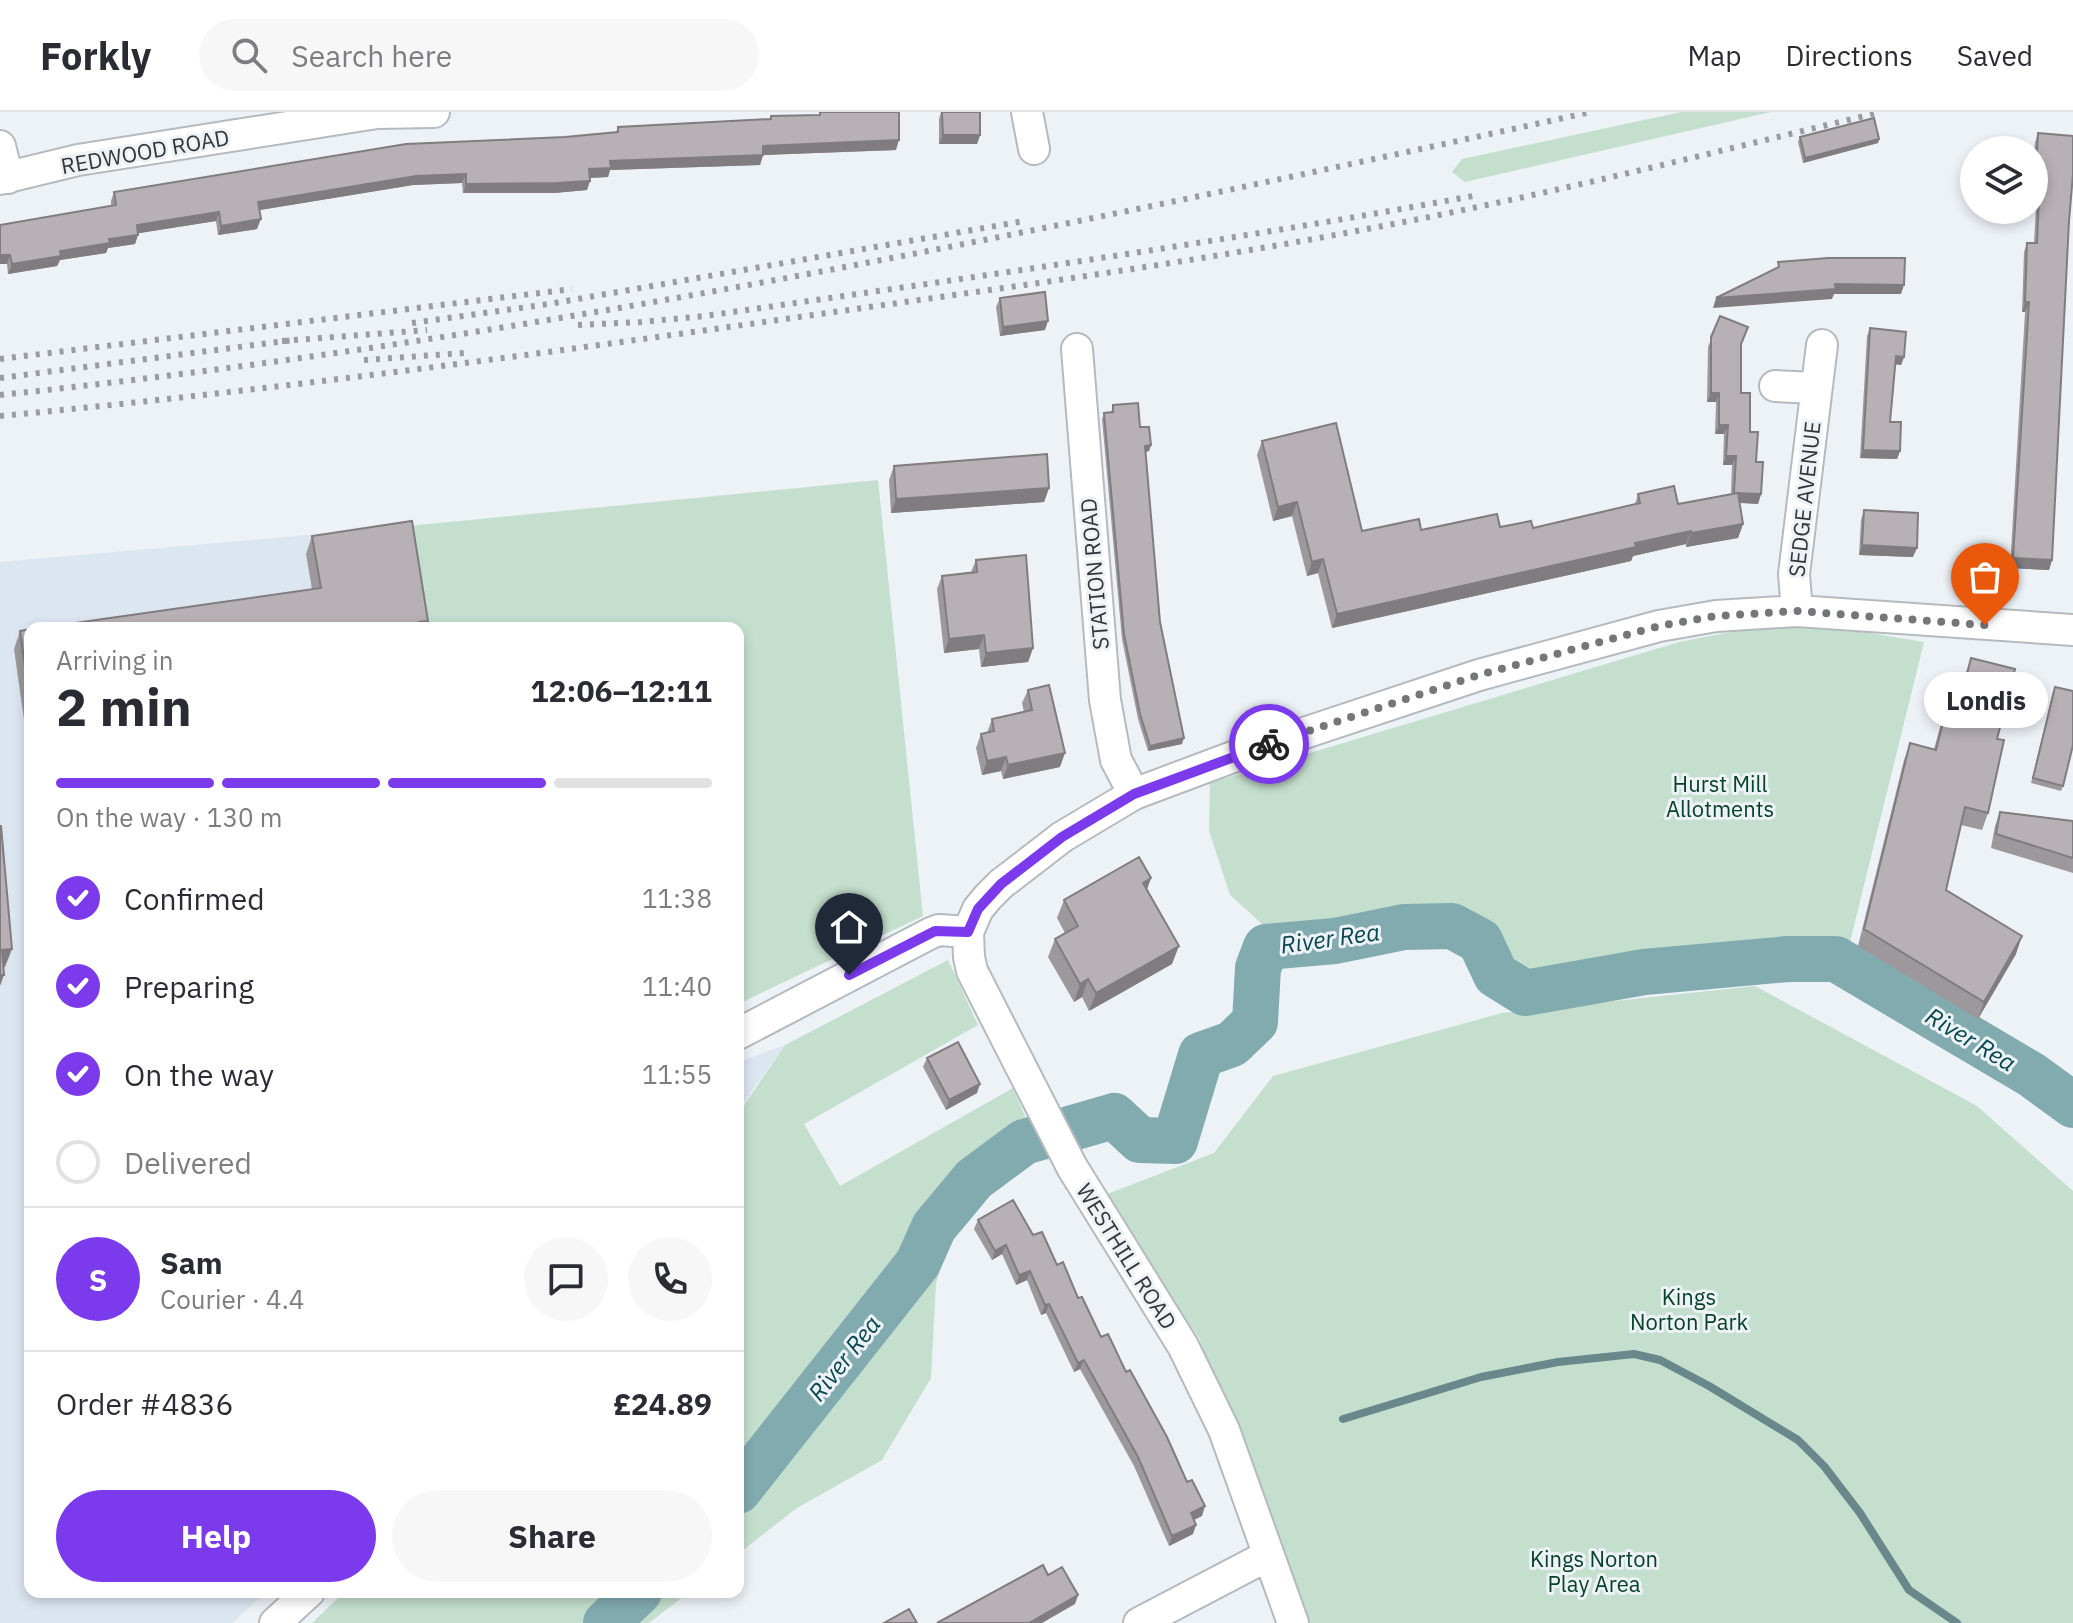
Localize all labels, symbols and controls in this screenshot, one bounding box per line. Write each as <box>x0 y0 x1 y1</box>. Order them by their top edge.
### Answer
search box <box>199 19 759 91</box>
text: Forkly <box>40 31 151 80</box>
icon: search <box>227 33 271 77</box>
text: Search here <box>291 36 452 75</box>
text: Map <box>1687 37 1741 74</box>
text: Directions <box>1785 37 1913 74</box>
text: Saved <box>1957 37 2033 74</box>
street label: REDWOOD ROAD <box>59 122 231 180</box>
map controls <box>1960 136 2048 224</box>
button: layers <box>1960 136 2048 224</box>
street label: SEDGE AVENUE <box>1781 420 1827 578</box>
street label: STATION ROAD <box>1073 497 1115 651</box>
pin <box>1951 543 2019 625</box>
icon: bag <box>1963 555 2007 599</box>
text: Arriving in <box>56 643 173 677</box>
text: 12:06–12:11 <box>531 671 712 710</box>
text: 2 min <box>56 673 192 740</box>
callout: Londis <box>1923 673 2047 729</box>
text: Londis <box>1946 683 2026 717</box>
courier <box>1229 704 1309 784</box>
icon: bike <box>1247 722 1291 766</box>
park label: Hurst Mill Allotments <box>1666 769 1774 823</box>
text: On the way · 130 m <box>56 800 282 834</box>
icon: check <box>56 876 100 920</box>
text: Confirmed <box>124 879 265 918</box>
text: 11:38 <box>642 881 712 915</box>
pin <box>815 893 883 975</box>
icon: home <box>827 905 871 949</box>
water label: River Rea <box>1278 915 1382 961</box>
icon: check <box>56 964 100 1008</box>
text: Preparing <box>124 967 254 1006</box>
text: 11:40 <box>642 969 712 1003</box>
water label: River Rea <box>1920 1000 2022 1078</box>
icon: check <box>56 1052 100 1096</box>
text: On the way <box>124 1055 274 1094</box>
text: 11:55 <box>642 1057 712 1091</box>
text: Delivered <box>124 1143 252 1182</box>
street label: WESTHILL ROAD <box>1070 1177 1184 1335</box>
button: chat <box>524 1237 608 1321</box>
button: phone <box>628 1237 712 1321</box>
text: Sam <box>160 1243 223 1282</box>
text: S <box>89 1260 107 1299</box>
text: Courier · 4.4 <box>160 1282 304 1316</box>
park label: Kings Norton Park <box>1630 1282 1749 1336</box>
water label: River Rea <box>801 1309 887 1407</box>
text: Order #4836 <box>56 1384 233 1423</box>
text: £24.89 <box>613 1384 712 1423</box>
button: Help <box>56 1490 376 1582</box>
button: Share <box>392 1490 712 1582</box>
park label: Kings Norton Play Area <box>1530 1544 1658 1598</box>

